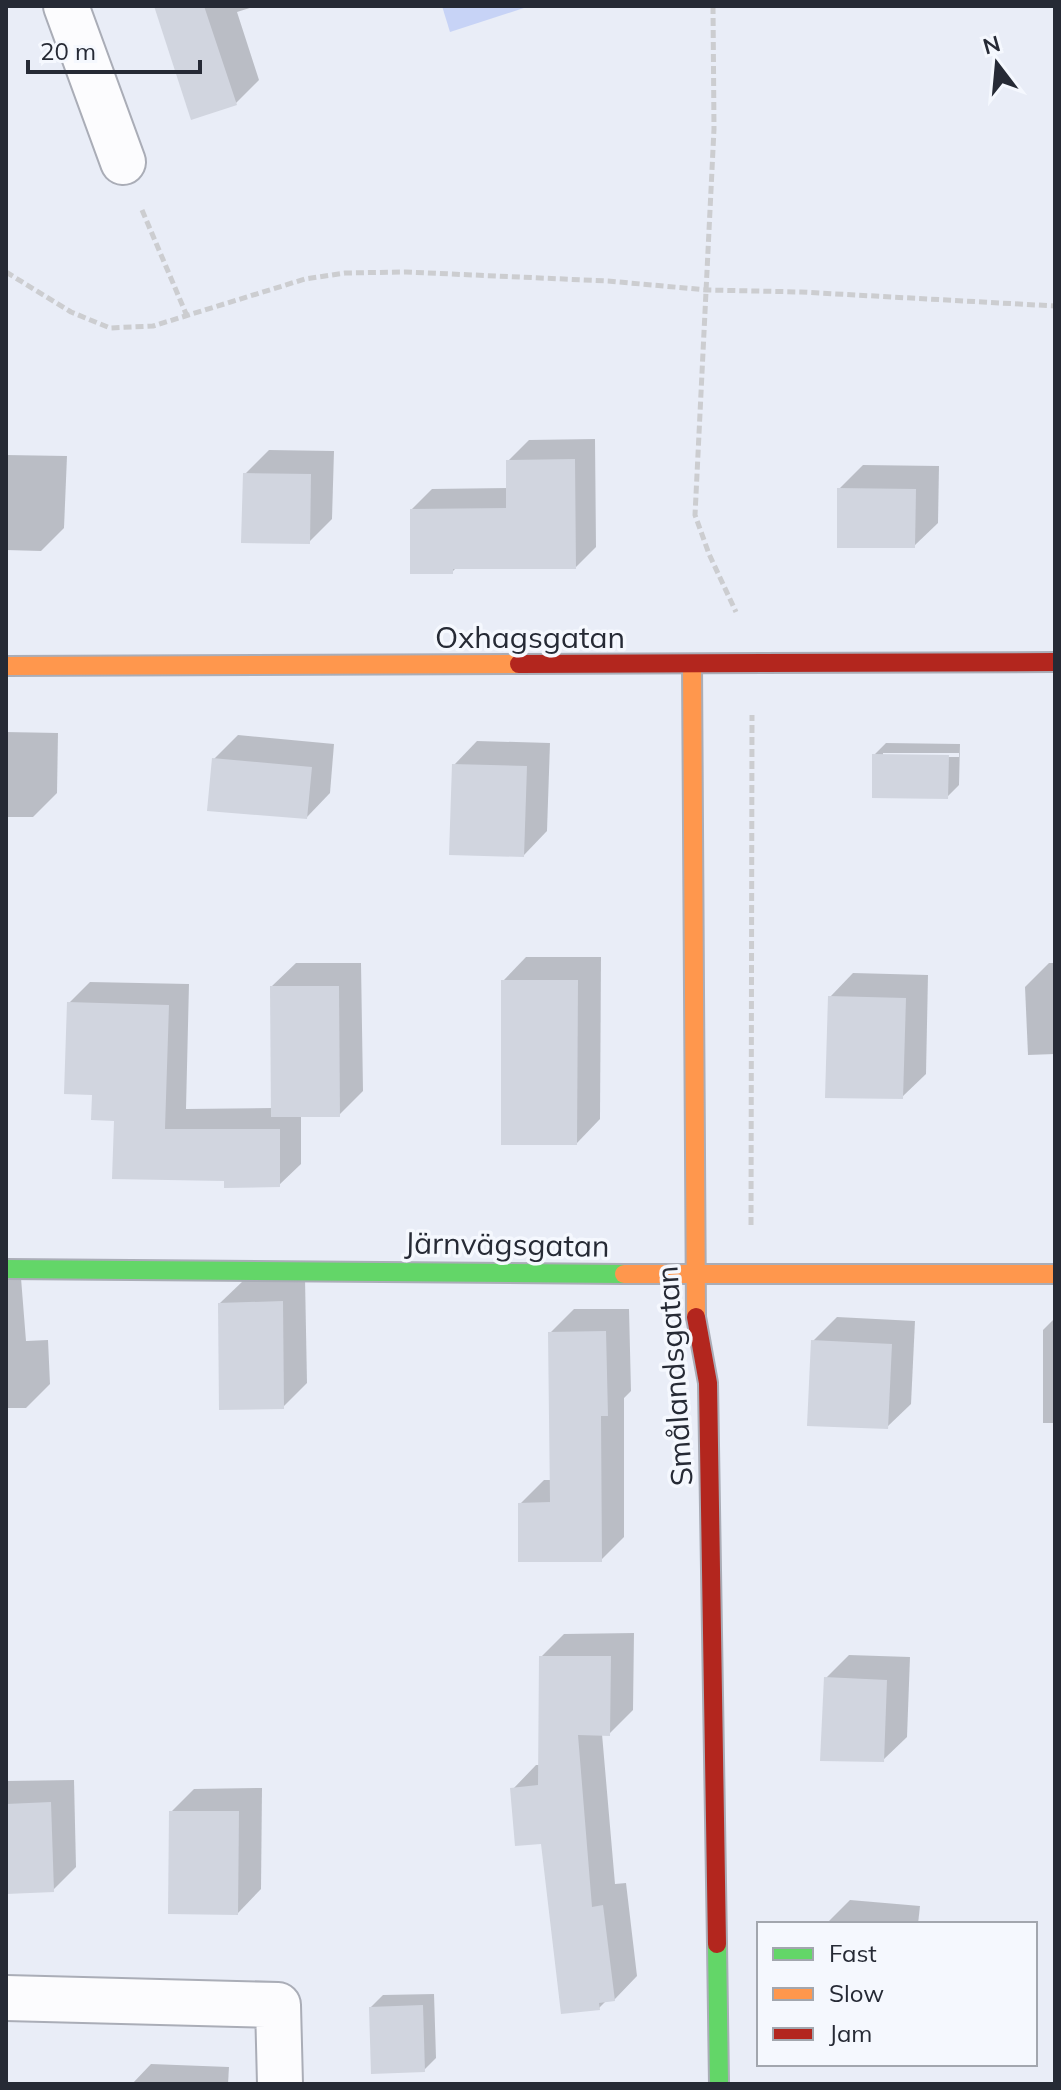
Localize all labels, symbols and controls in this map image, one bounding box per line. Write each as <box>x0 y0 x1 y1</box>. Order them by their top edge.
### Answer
scale bar <box>28 24 200 74</box>
north arrow <box>957 24 1037 104</box>
text: N <box>980 29 1003 61</box>
text: 20 m <box>40 36 96 66</box>
street label: Oxhagsgatan <box>435 618 625 656</box>
street label: Järnvägsgatan <box>404 1223 610 1265</box>
street label: Smålandsgatan <box>647 1265 701 1487</box>
legend <box>757 1922 1037 2066</box>
text: Fast <box>829 1938 877 1968</box>
text: Slow <box>829 1978 884 2008</box>
text: Jam <box>829 2018 872 2048</box>

